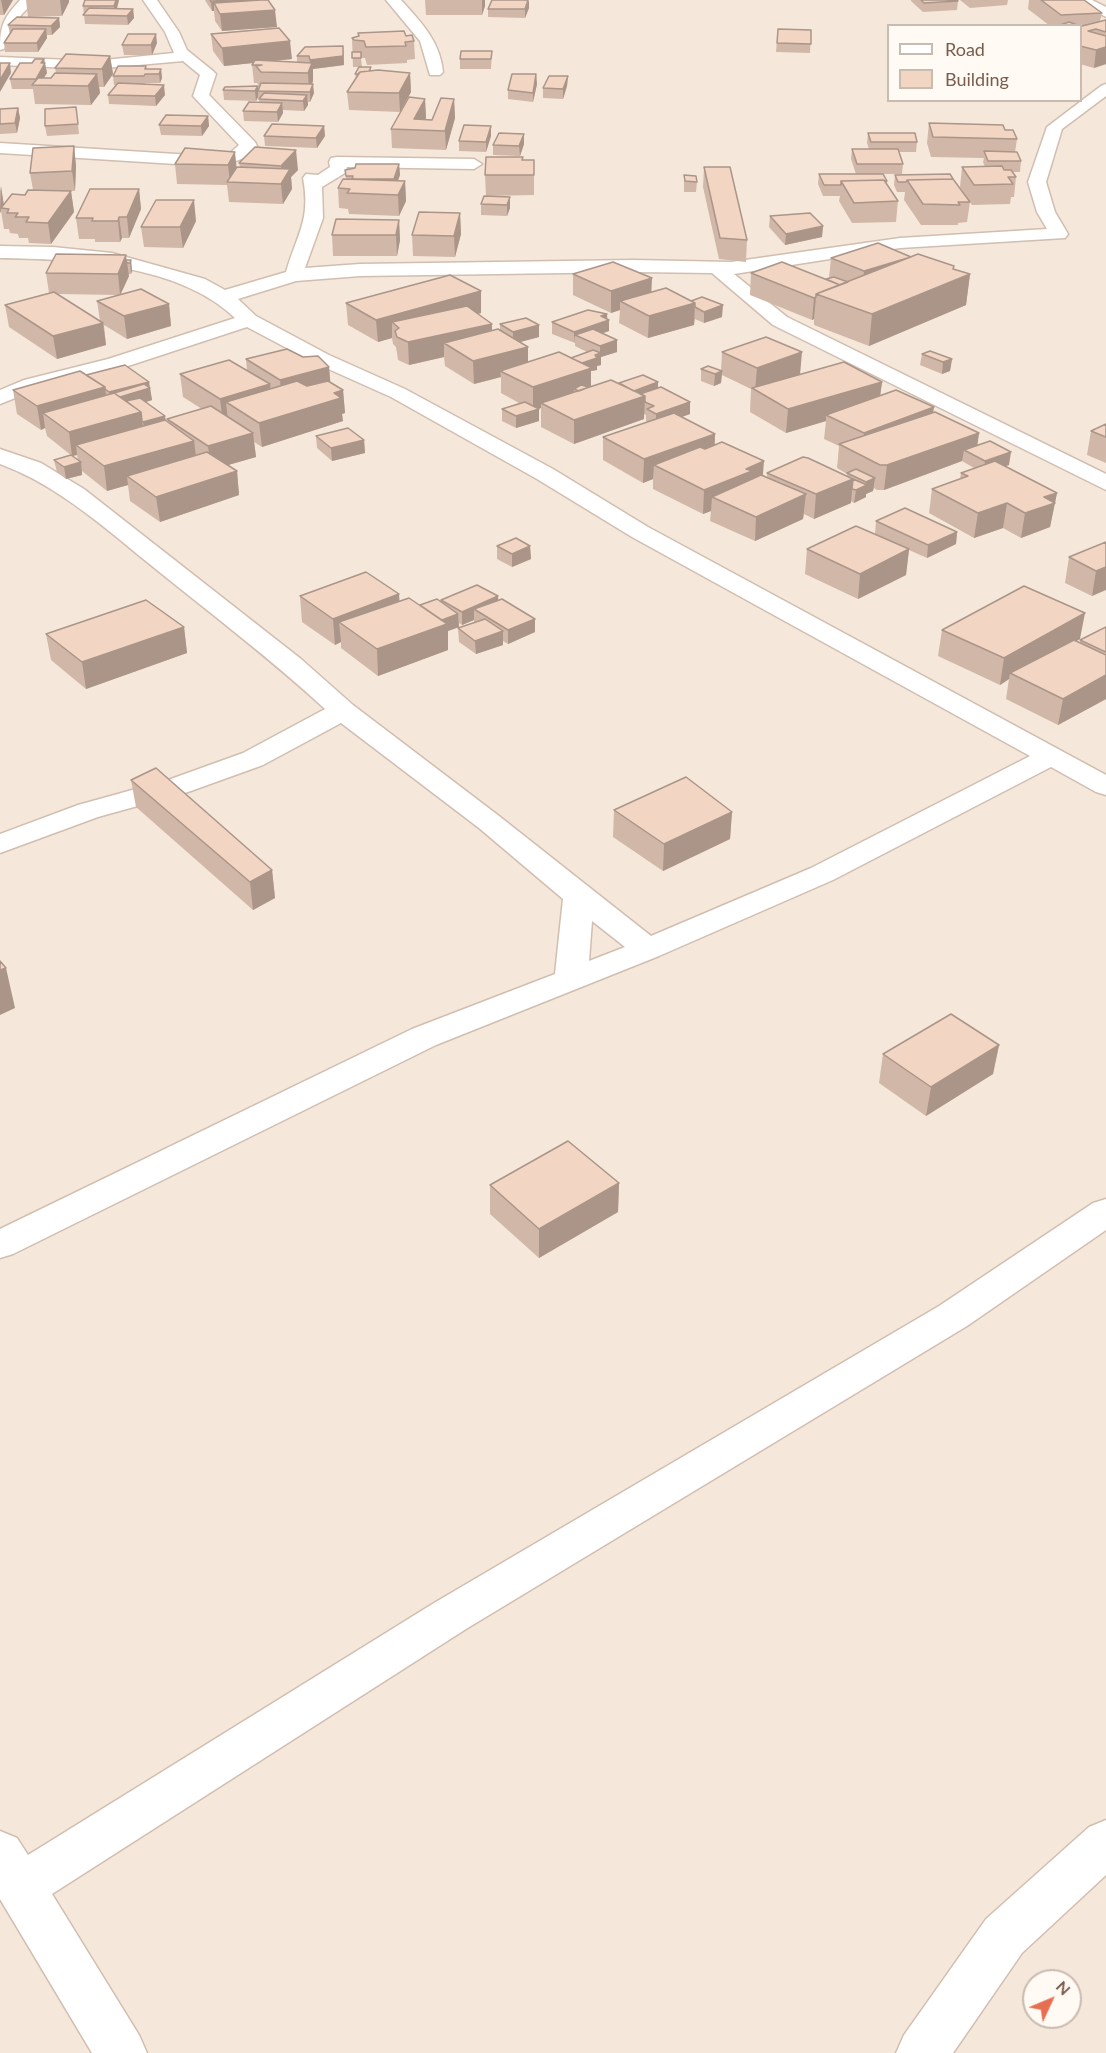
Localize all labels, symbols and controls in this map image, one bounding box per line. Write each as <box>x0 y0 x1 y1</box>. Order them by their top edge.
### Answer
legend <box>887 24 1082 102</box>
text: Road <box>945 38 985 60</box>
text: Building <box>945 68 1009 90</box>
north arrow <box>1022 1969 1082 2029</box>
text: N <box>1053 1976 1075 1999</box>

